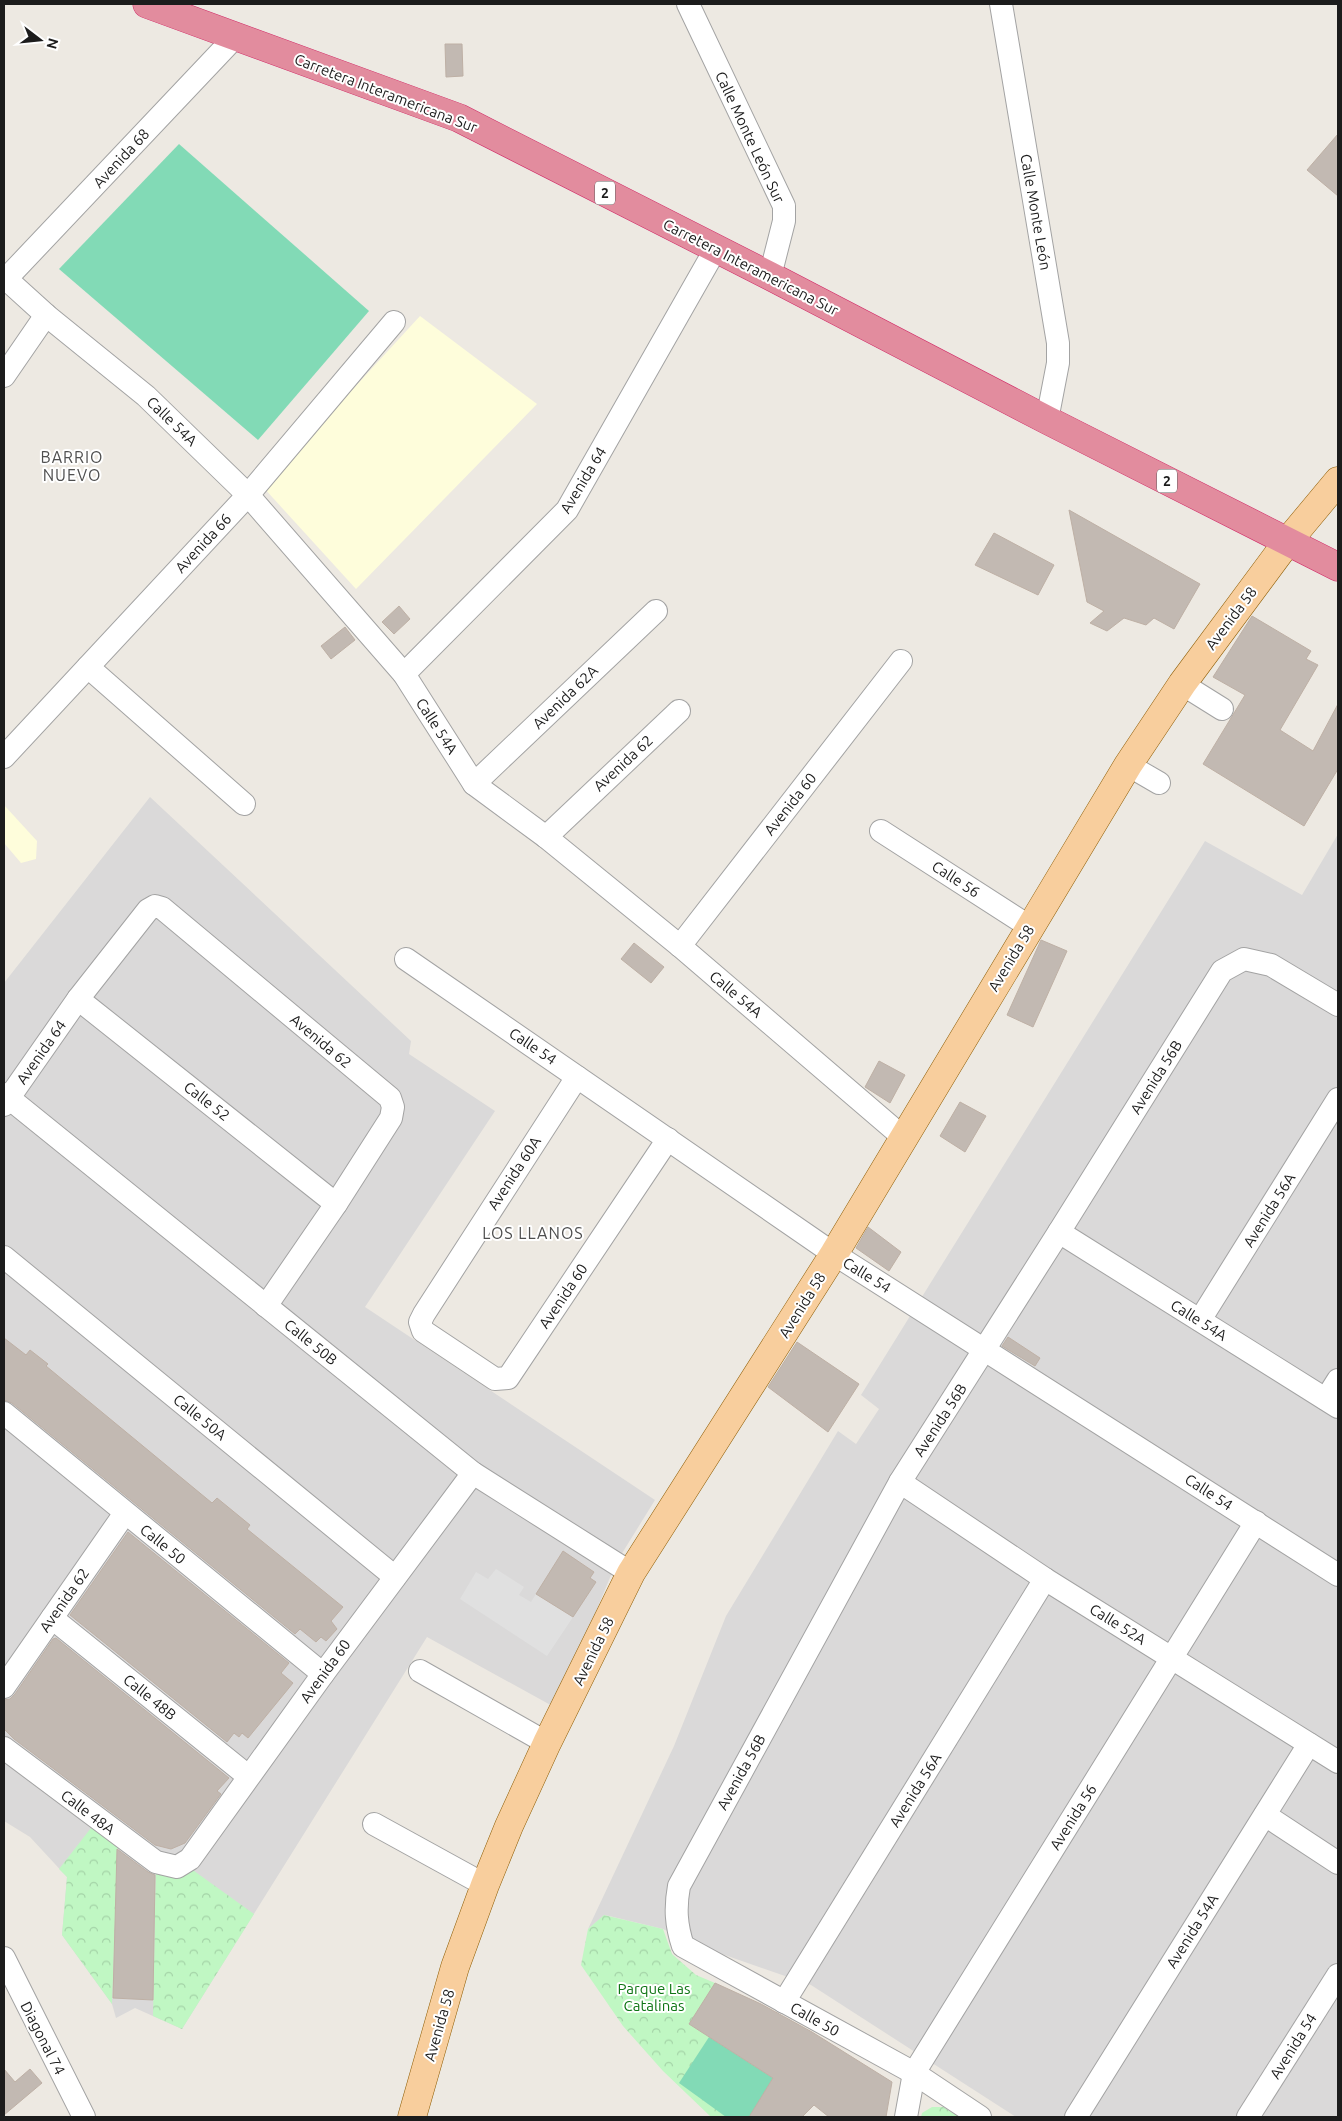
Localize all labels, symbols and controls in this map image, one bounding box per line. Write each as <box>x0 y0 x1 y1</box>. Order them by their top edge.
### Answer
north arrow <box>15 15 65 65</box>
text: N <box>43 36 62 51</box>
street label: Carretera Interamericana Sur <box>292 50 480 136</box>
street label: Calle Monte León Sur <box>712 68 788 206</box>
street label: Avenida 68 <box>89 125 153 191</box>
street label: Calle Monte León <box>1017 153 1055 271</box>
road number: 2 <box>595 182 615 204</box>
street label: Carretera Interamericana Sur <box>661 215 842 319</box>
street label: Calle 54A <box>143 393 201 449</box>
street label: Avenida 64 <box>557 444 609 516</box>
district label: BARRIO NUEVO <box>40 448 104 484</box>
road number: 2 <box>1157 470 1177 492</box>
street label: Avenida 66 <box>171 510 235 576</box>
street label: Avenida 58 <box>1202 583 1260 653</box>
street label: Avenida 62A <box>529 662 601 732</box>
street label: Calle 54A <box>413 695 461 757</box>
street label: Avenida 62 <box>590 731 656 795</box>
street label: Avenida 60 <box>760 770 820 838</box>
street label: Calle 56 <box>929 857 983 901</box>
street label: Avenida 58 <box>985 922 1037 994</box>
street label: Calle 54A <box>706 967 766 1021</box>
street label: Avenida 62 <box>287 1011 355 1071</box>
street label: Avenida 64 <box>13 1017 69 1087</box>
street label: Calle 54 <box>506 1024 560 1068</box>
street label: Avenida 56B <box>1127 1037 1185 1117</box>
street label: Calle 52 <box>181 1078 233 1124</box>
street label: Avenida 60A <box>484 1133 544 1213</box>
street label: Avenida 56A <box>1240 1170 1299 1250</box>
district label: LOS LLANOS <box>482 1224 584 1242</box>
street label: Calle 54 <box>840 1254 894 1296</box>
street label: Avenida 60 <box>535 1260 591 1332</box>
street label: Avenida 58 <box>775 1269 829 1341</box>
street label: Calle 54A <box>1168 1296 1230 1344</box>
street label: Calle 50B <box>281 1316 341 1368</box>
street label: Avenida 56B <box>910 1380 970 1460</box>
street label: Calle 50A <box>170 1391 230 1444</box>
street label: Calle 54 <box>1182 1470 1236 1514</box>
street label: Calle 50 <box>137 1521 189 1567</box>
street label: Avenida 62 <box>36 1565 92 1635</box>
street label: Calle 52A <box>1087 1600 1149 1648</box>
street label: Avenida 58 <box>569 1614 617 1688</box>
street label: Avenida 60 <box>296 1636 354 1706</box>
street label: Calle 48B <box>120 1671 180 1723</box>
street label: Avenida 56B <box>713 1731 769 1813</box>
street label: Avenida 56A <box>886 1750 945 1830</box>
street label: Avenida 56 <box>1046 1781 1100 1853</box>
street label: Calle 48A <box>58 1786 119 1838</box>
street label: Avenida 54A <box>1163 1891 1222 1971</box>
park label: Parque Las Catalinas <box>617 1980 691 2014</box>
street label: Avenida 58 <box>421 1987 457 2063</box>
street label: Diagonal 74 <box>17 1999 69 2077</box>
street label: Calle 50 <box>788 1999 842 2039</box>
street label: Avenida 54 <box>1266 2010 1320 2082</box>

